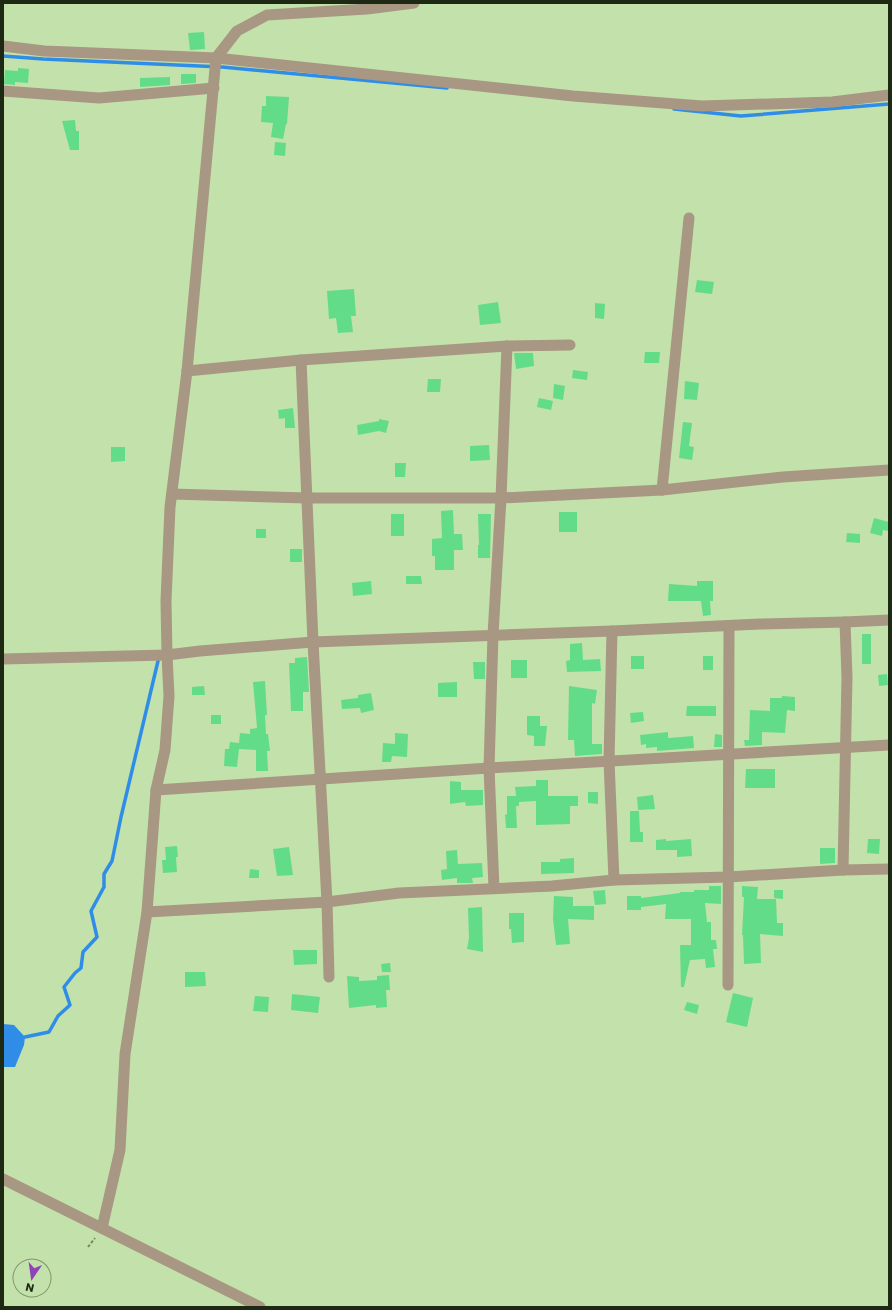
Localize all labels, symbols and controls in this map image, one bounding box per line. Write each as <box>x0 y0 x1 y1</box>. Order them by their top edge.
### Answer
north arrow <box>12 1258 52 1298</box>
text: N <box>24 1279 36 1296</box>

